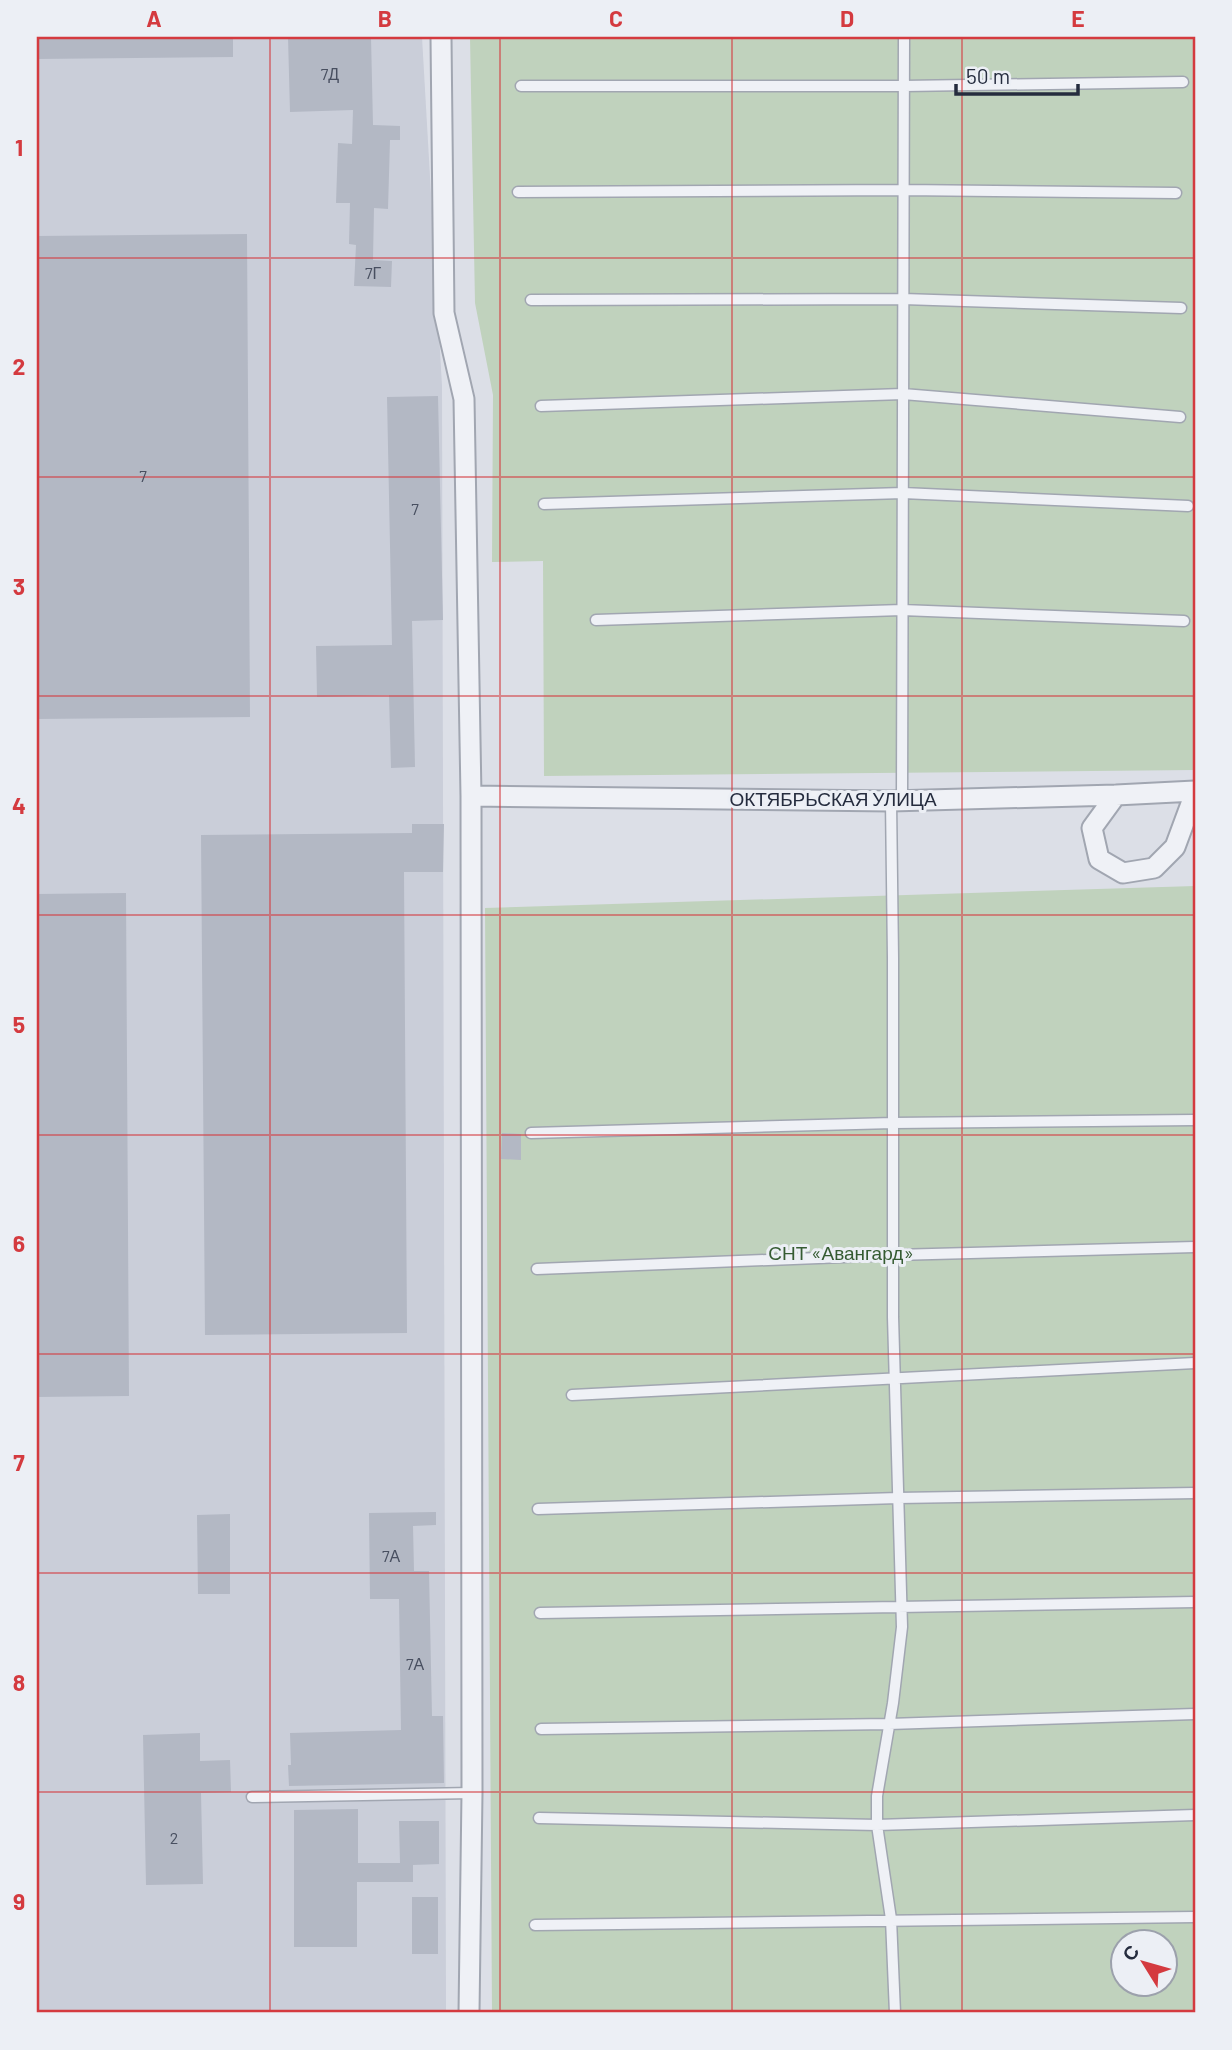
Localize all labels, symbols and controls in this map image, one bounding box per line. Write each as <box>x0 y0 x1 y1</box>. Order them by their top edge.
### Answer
text: A <box>146 4 162 32</box>
text: B <box>378 4 392 32</box>
text: C <box>609 4 623 32</box>
text: D <box>840 4 854 32</box>
text: E <box>1071 4 1085 32</box>
scale bar <box>956 52 1078 96</box>
text: 50 m <box>966 63 1010 88</box>
house number: 7Д <box>321 64 339 83</box>
text: 1 <box>15 133 23 161</box>
house number: 7Г <box>365 263 381 282</box>
text: 2 <box>13 352 25 380</box>
house number: 7 <box>139 466 147 485</box>
house number: 7 <box>411 499 419 518</box>
text: 3 <box>13 572 25 600</box>
street label: ОКТЯБРЬСКАЯ УЛИЦА <box>729 787 937 810</box>
text: 4 <box>12 791 26 819</box>
text: 5 <box>13 1010 25 1038</box>
text: 6 <box>13 1229 25 1257</box>
park label: СНТ «Авангард» <box>768 1241 914 1264</box>
text: 7 <box>13 1448 25 1476</box>
house number: 7А <box>382 1546 400 1565</box>
house number: 7А <box>406 1654 424 1673</box>
text: 8 <box>13 1668 25 1696</box>
house number: 2 <box>170 1828 178 1847</box>
text: 9 <box>13 1887 25 1915</box>
north arrow <box>1110 1927 1180 1997</box>
text: С <box>1117 1940 1144 1965</box>

